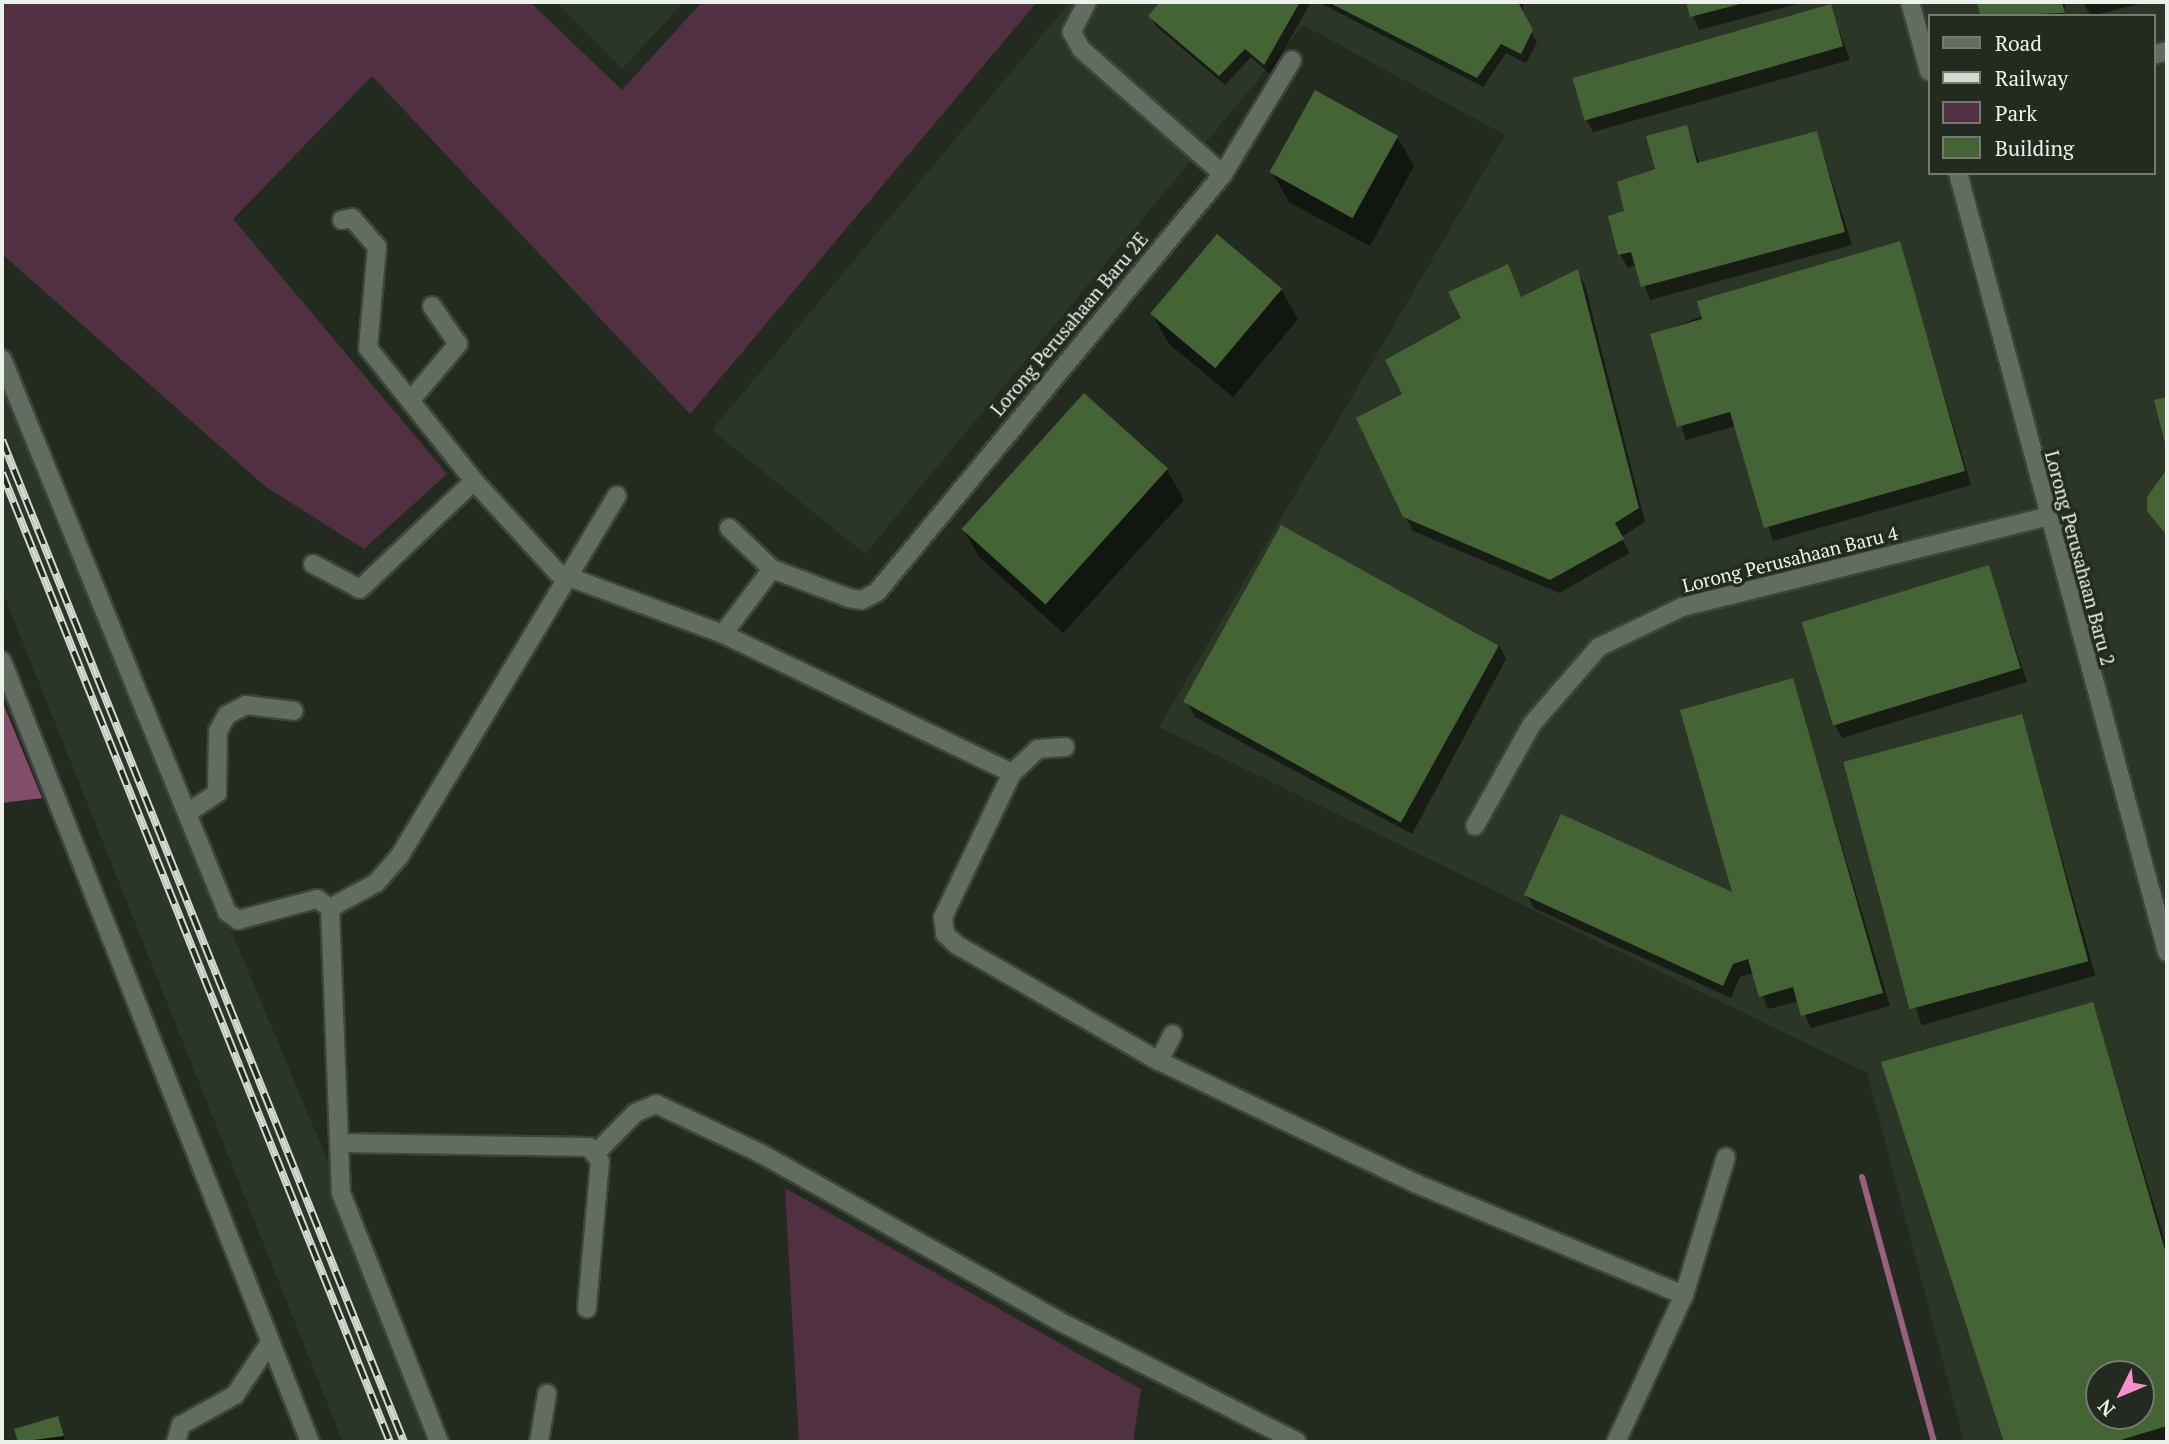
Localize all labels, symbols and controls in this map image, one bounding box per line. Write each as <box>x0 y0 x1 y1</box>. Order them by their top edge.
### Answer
legend <box>1927 14 2155 175</box>
text: Road <box>1995 29 2042 57</box>
text: Railway <box>1995 64 2068 92</box>
text: Park <box>1995 99 2037 127</box>
text: Building <box>1995 134 2074 162</box>
street label: Lorong Perusahaan Baru 2E <box>986 228 1152 420</box>
street label: Lorong Perusahaan Baru 2 <box>2040 448 2120 668</box>
street label: Lorong Perusahaan Baru 4 <box>1680 521 1900 597</box>
north arrow <box>2085 1360 2155 1430</box>
text: N <box>2092 1395 2120 1422</box>

